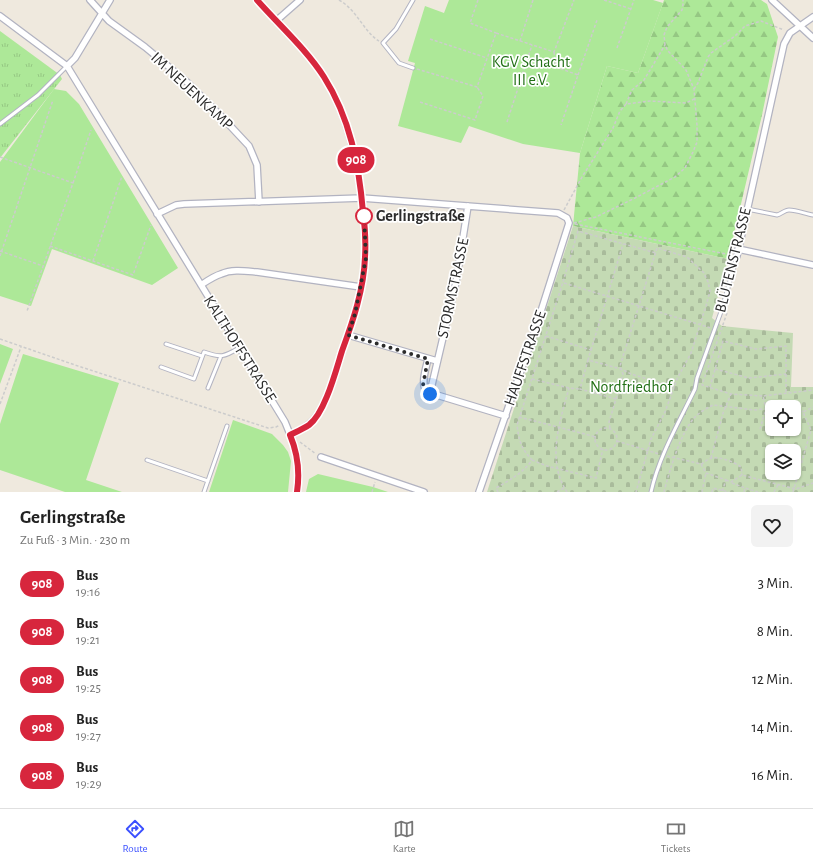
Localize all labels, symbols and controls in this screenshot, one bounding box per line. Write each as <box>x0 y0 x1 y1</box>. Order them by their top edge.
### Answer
street label: IM NEUENKAMP <box>148 49 236 133</box>
park label: KGV Schacht III e.V. <box>492 54 570 88</box>
line badge: 908 <box>333 147 379 173</box>
text: 908 <box>346 153 366 167</box>
street label: BLÜTENSTRASSE <box>710 205 754 314</box>
marker: Gerlingstraße <box>355 207 373 225</box>
place label: Gerlingstraße <box>376 208 465 224</box>
street label: STORMSTRASSE <box>435 236 472 340</box>
street label: KALTHOFFSTRASSE <box>201 293 279 405</box>
street label: HAUFFSTRASSE <box>501 308 549 408</box>
park label: Nordfriedhof <box>590 379 673 395</box>
your location <box>420 384 440 404</box>
map controls <box>765 400 801 480</box>
button: locate <box>765 400 801 436</box>
button: layers <box>765 444 801 480</box>
button: heart <box>751 505 793 547</box>
text: Gerlingstraße <box>20 508 126 527</box>
text: Zu Fuß · 3 Min. · 230 m <box>20 534 130 547</box>
text: Bus <box>76 568 98 583</box>
text: 3 Min. <box>758 576 793 591</box>
text: 908 <box>32 577 52 591</box>
text: 19:16 <box>76 586 100 599</box>
text: Bus <box>76 616 98 631</box>
text: 8 Min. <box>757 624 793 639</box>
text: 908 <box>32 625 52 639</box>
text: 19:21 <box>76 634 100 647</box>
text: Bus <box>76 664 98 679</box>
text: 12 Min. <box>752 672 793 687</box>
text: 908 <box>32 673 52 687</box>
text: 19:25 <box>76 682 101 695</box>
text: Bus <box>76 712 98 727</box>
text: 14 Min. <box>752 720 793 735</box>
text: 908 <box>32 721 52 735</box>
text: 19:27 <box>76 730 101 743</box>
text: Bus <box>76 760 98 775</box>
text: 16 Min. <box>752 768 793 783</box>
text: 908 <box>32 769 52 783</box>
text: 19:29 <box>76 778 102 791</box>
tab: Route <box>123 818 148 855</box>
tab: Karte <box>393 818 416 855</box>
tab: Tickets <box>661 818 690 855</box>

